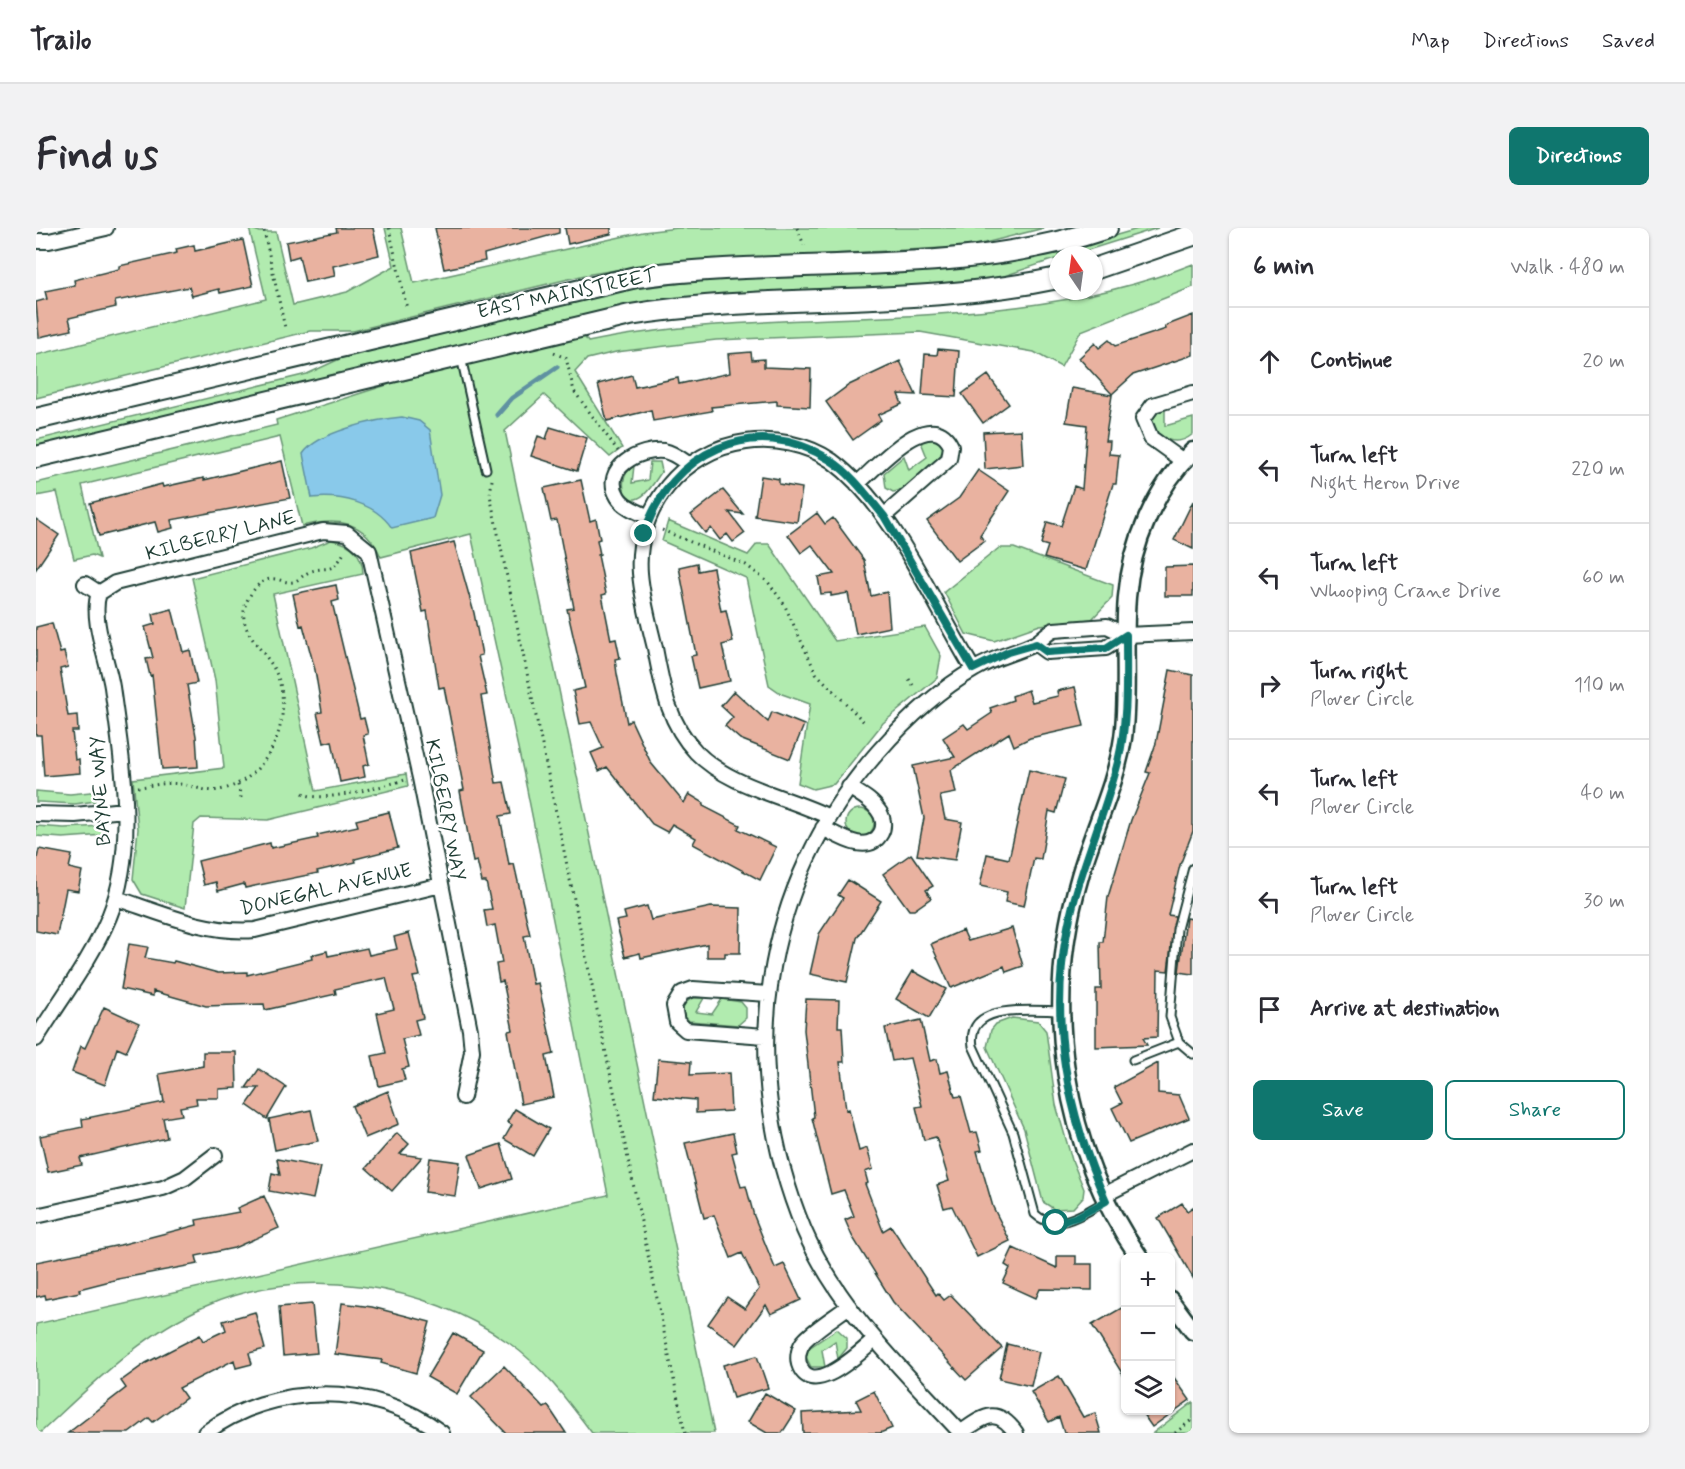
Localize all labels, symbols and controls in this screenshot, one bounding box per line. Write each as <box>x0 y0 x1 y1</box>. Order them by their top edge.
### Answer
text: Trailo <box>30 23 91 60</box>
text: Map <box>1411 27 1450 55</box>
text: Directions <box>1483 27 1569 55</box>
text: Saved <box>1602 27 1655 55</box>
button: Directions <box>1509 127 1649 185</box>
text: Find us <box>36 129 158 184</box>
north arrow <box>1049 246 1103 300</box>
text: 6 min <box>1253 250 1315 284</box>
text: Walk · 480 m <box>1510 254 1625 281</box>
street label: EAST MAINSTREET <box>475 262 661 326</box>
icon: ahead <box>1253 345 1286 378</box>
text: Continue <box>1310 347 1392 375</box>
text: 20 m <box>1582 348 1625 375</box>
text: Turn left <box>1310 442 1398 470</box>
icon: left <box>1253 453 1286 486</box>
text: 220 m <box>1571 456 1625 483</box>
text: Night Heron Drive <box>1310 470 1460 497</box>
street label: KILBERRY LANE <box>143 504 299 568</box>
route end <box>630 520 656 546</box>
text: Turn left <box>1310 550 1398 578</box>
icon: left <box>1253 561 1286 594</box>
text: 60 m <box>1582 564 1625 591</box>
text: Whooping Crane Drive <box>1310 578 1501 605</box>
text: Turn right <box>1310 658 1408 686</box>
icon: right <box>1253 669 1286 702</box>
text: 110 m <box>1574 672 1625 699</box>
text: Plover Circle <box>1310 686 1414 713</box>
street label: BAYNE WAY <box>84 735 118 847</box>
street label: KILBERRY WAY <box>418 737 472 883</box>
text: Turn left <box>1310 766 1398 794</box>
icon: left <box>1253 777 1286 810</box>
text: 40 m <box>1581 780 1625 807</box>
text: Plover Circle <box>1310 794 1414 821</box>
street label: DONEGAL AVENUE <box>237 857 415 923</box>
text: Turn left <box>1310 874 1398 902</box>
icon: left <box>1253 885 1286 918</box>
text: 30 m <box>1583 888 1625 915</box>
text: Plover Circle <box>1310 902 1414 929</box>
icon: arrive <box>1253 993 1286 1026</box>
text: Arrive at destination <box>1310 995 1500 1023</box>
button: Save <box>1253 1080 1433 1140</box>
button: Share <box>1445 1080 1625 1140</box>
route start <box>1042 1209 1068 1235</box>
map controls <box>1121 1253 1175 1415</box>
button: + <box>1121 1253 1175 1307</box>
button: − <box>1121 1307 1175 1361</box>
button: layers <box>1121 1361 1175 1415</box>

